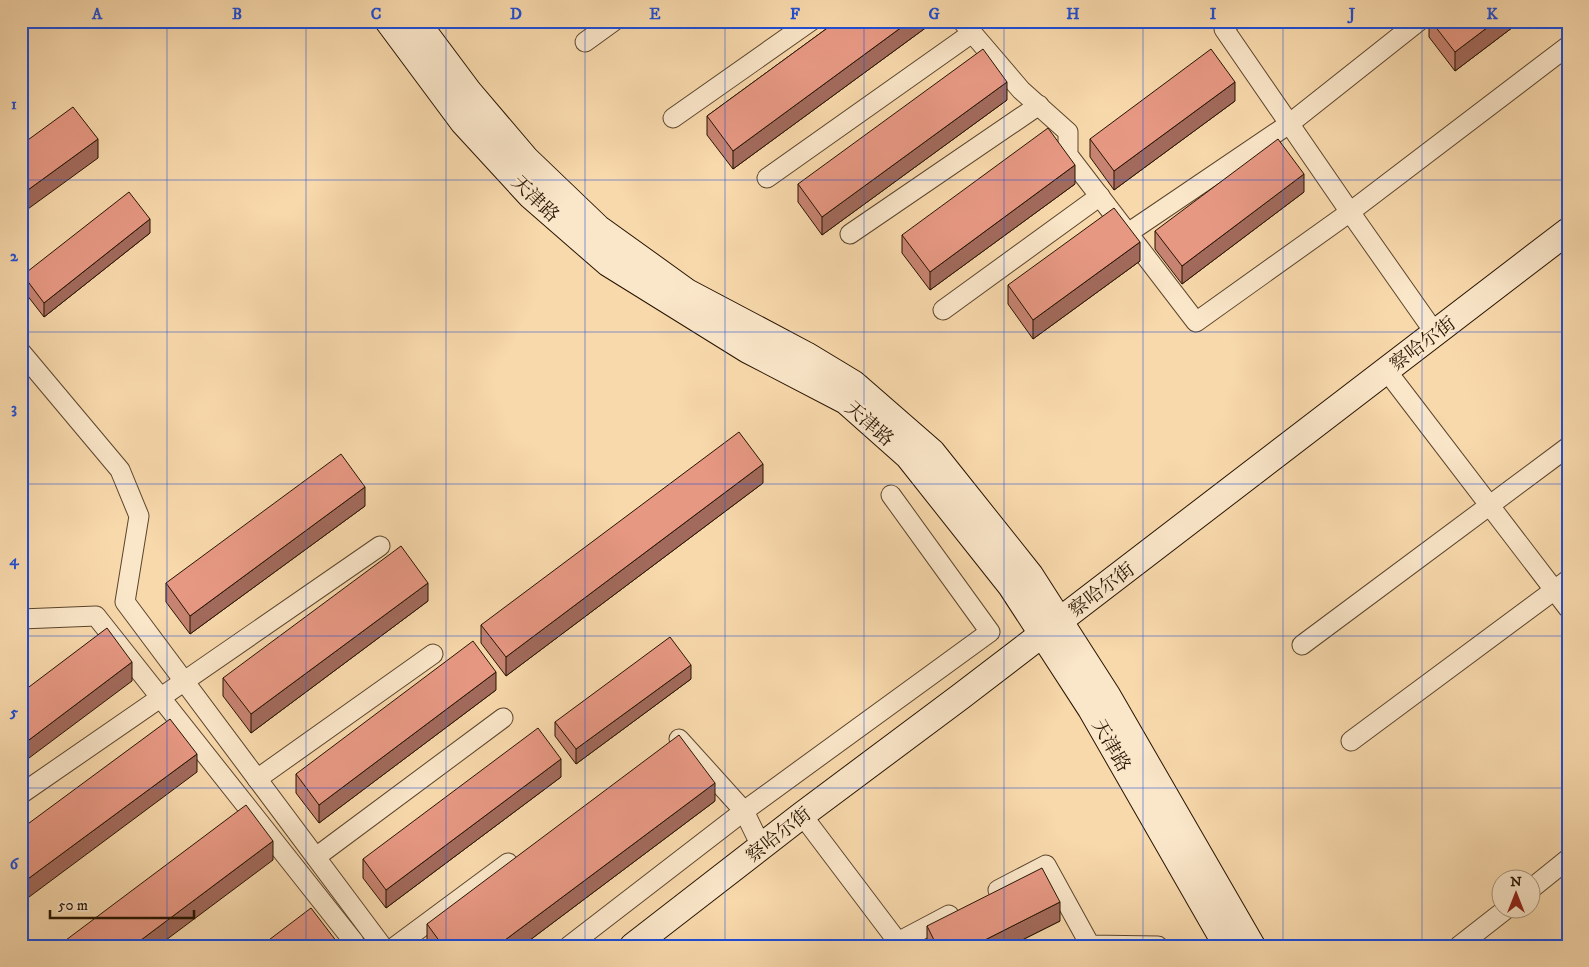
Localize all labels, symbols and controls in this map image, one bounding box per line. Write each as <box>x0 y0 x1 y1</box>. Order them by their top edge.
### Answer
text: A <box>91 4 103 24</box>
text: B <box>232 4 242 24</box>
text: C <box>371 4 381 24</box>
text: D <box>510 4 522 24</box>
text: E <box>649 4 661 24</box>
text: F <box>790 4 800 24</box>
text: G <box>928 4 940 24</box>
text: H <box>1066 4 1080 24</box>
text: I <box>1210 4 1217 24</box>
text: J <box>1347 4 1356 24</box>
text: K <box>1486 4 1498 24</box>
text: 1 <box>11 94 17 114</box>
street label: 天津路 <box>506 171 563 227</box>
text: 2 <box>10 246 19 266</box>
street label: 察哈尔街 <box>1386 312 1460 376</box>
street label: 天津路 <box>840 397 898 452</box>
text: 3 <box>11 398 17 418</box>
text: 4 <box>8 550 19 570</box>
street label: 察哈尔街 <box>1065 558 1139 622</box>
text: 5 <box>9 702 18 722</box>
street label: 天津路 <box>1086 715 1135 776</box>
street label: 察哈尔街 <box>742 803 816 868</box>
text: 6 <box>10 854 20 874</box>
north arrow <box>1492 870 1542 920</box>
text: N <box>1510 873 1522 891</box>
scale bar <box>50 887 194 919</box>
text: 50 m <box>58 896 88 915</box>

